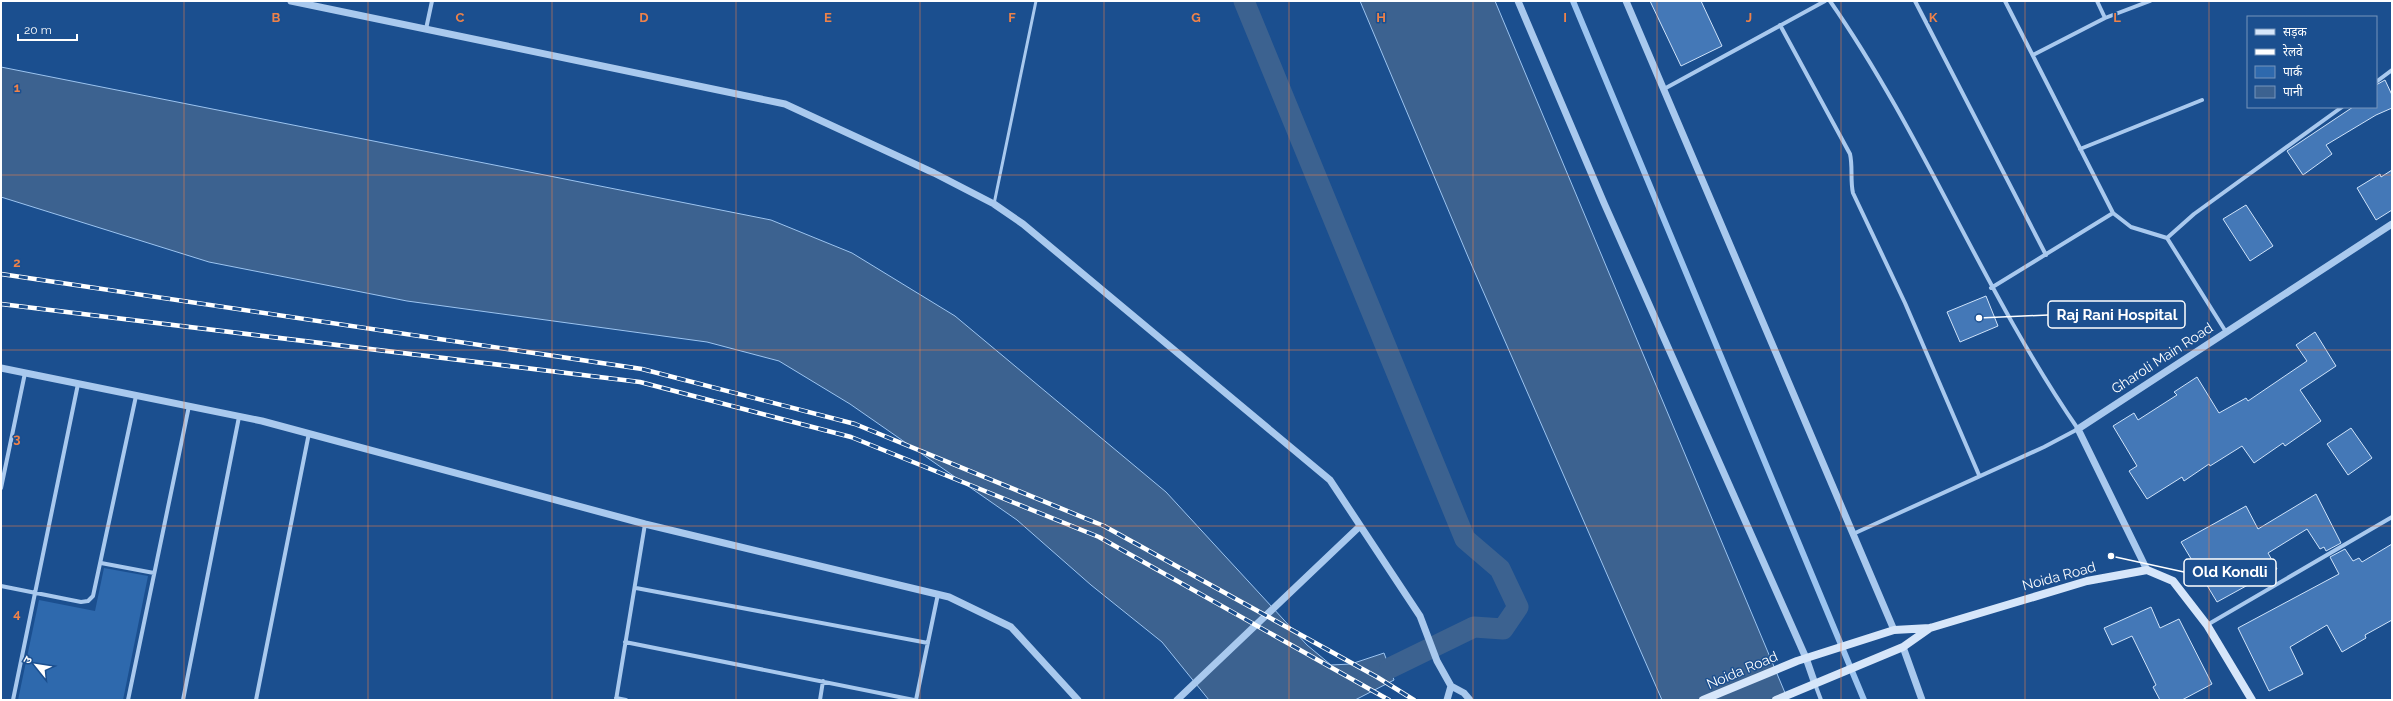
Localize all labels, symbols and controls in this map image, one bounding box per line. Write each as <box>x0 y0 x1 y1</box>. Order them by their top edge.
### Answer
text: B <box>272 10 281 25</box>
text: C <box>456 10 465 25</box>
text: D <box>639 10 649 25</box>
text: E <box>824 10 832 25</box>
text: F <box>1008 10 1016 25</box>
text: G <box>1191 10 1201 25</box>
text: H <box>1376 10 1386 25</box>
text: I <box>1563 10 1567 25</box>
text: J <box>1746 10 1752 25</box>
text: K <box>1929 10 1938 25</box>
text: L <box>2113 10 2121 25</box>
scale bar <box>18 16 77 42</box>
legend <box>2247 16 2377 108</box>
text: 20 m <box>24 23 52 37</box>
text: सड़क <box>2283 25 2308 39</box>
text: रेलवे <box>2283 44 2303 59</box>
text: पार्क <box>2283 65 2303 79</box>
text: 1 <box>14 80 21 95</box>
text: पानी <box>2283 84 2304 99</box>
text: 2 <box>13 255 21 270</box>
callout: Raj Rani Hospital <box>2048 301 2185 328</box>
text: Raj Rani Hospital <box>2057 306 2178 324</box>
street label: Gharoli Main Road <box>2108 319 2216 397</box>
text: 3 <box>13 431 21 446</box>
street label: Noida Road <box>2020 558 2098 594</box>
callout: Old Kondli <box>2184 559 2276 586</box>
text: Old Kondli <box>2192 563 2268 581</box>
text: 4 <box>13 606 21 621</box>
north arrow <box>16 645 56 685</box>
street label: Noida Road <box>1704 648 1780 692</box>
text: उ <box>21 654 35 666</box>

